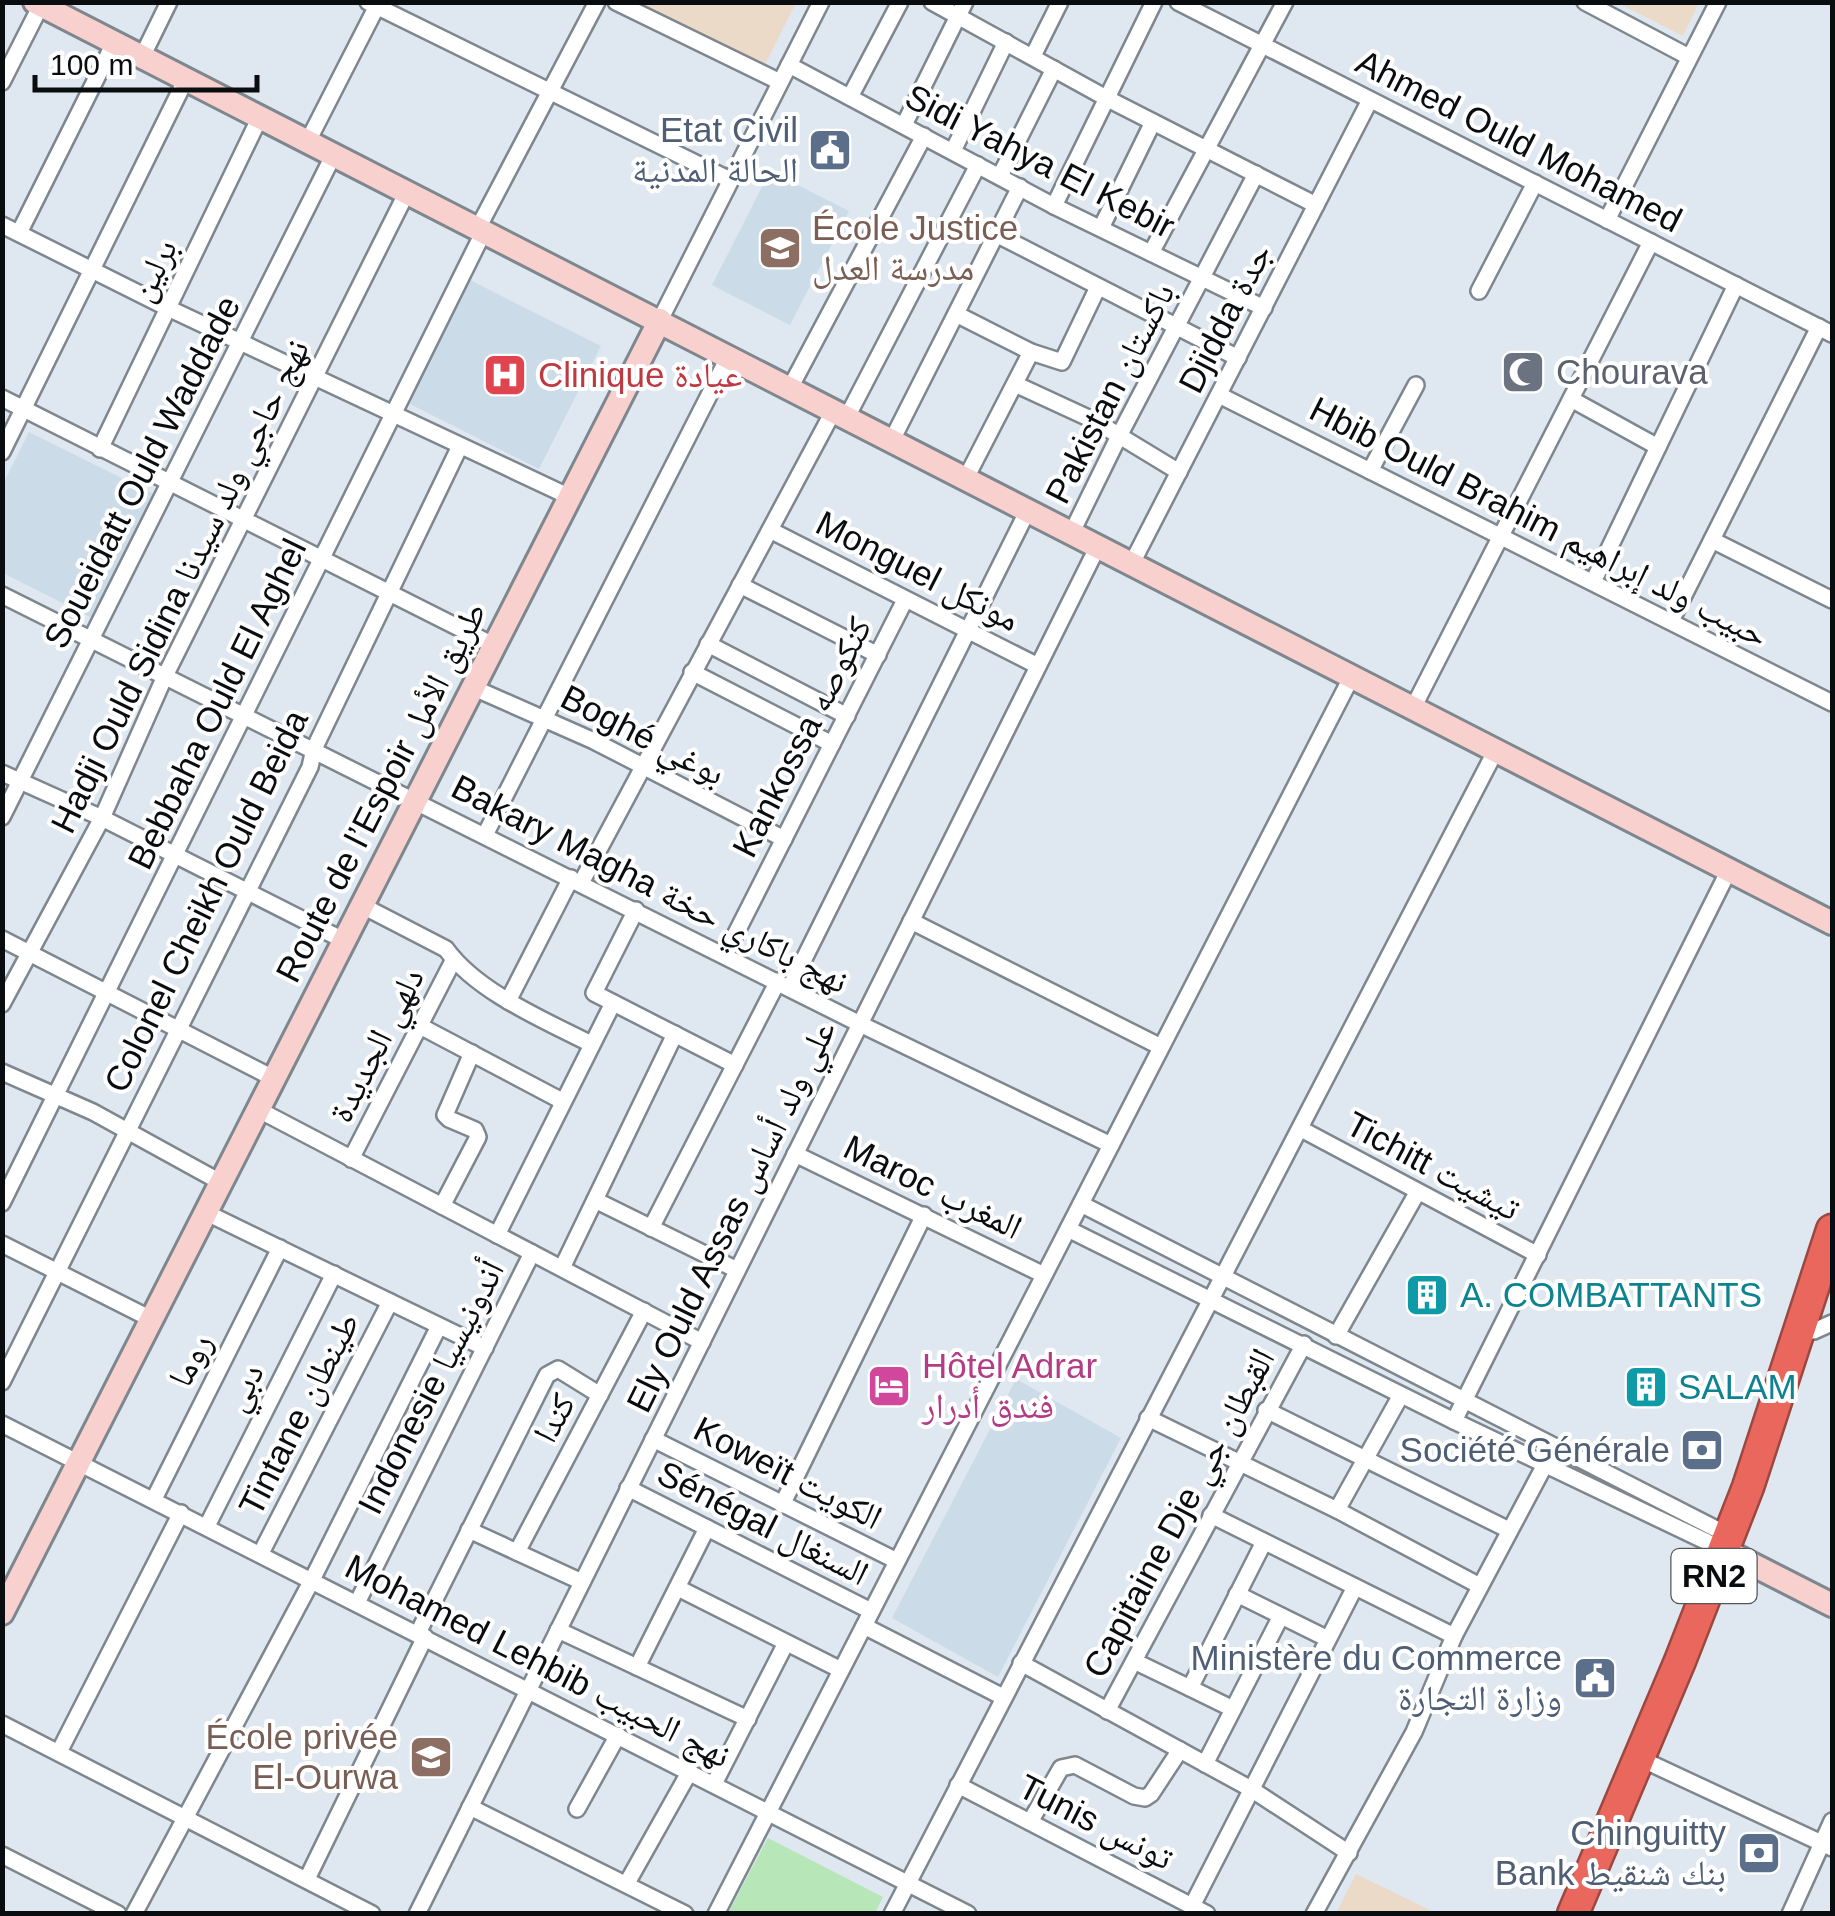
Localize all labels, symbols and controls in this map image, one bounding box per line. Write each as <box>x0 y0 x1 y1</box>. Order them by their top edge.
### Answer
scale bar <box>35 30 258 92</box>
street label: Ahmed Ould Mohamed <box>1350 41 1688 240</box>
text: 100 m <box>50 48 133 81</box>
street label: Sidi Yahya El Kebir <box>899 76 1181 245</box>
place label: Etat Civil الحالة المدنية <box>632 110 798 190</box>
public building icon: Etat Civil الحالة المدنية <box>807 127 853 173</box>
place label: École Justice مدرسة العدل <box>812 208 1018 289</box>
school or university icon: École Justice مدرسة العدل <box>757 225 803 271</box>
street label: برلين <box>121 232 186 308</box>
street label: Djidda جدة <box>1170 237 1279 399</box>
street label: Pakistan باكستان <box>1037 276 1184 510</box>
street label: Soueidatt Ould Waddade <box>36 289 247 654</box>
street label: Hadji Ould Sidina نهج حاجي ولد سيدنا <box>43 333 324 843</box>
mosque icon: Chourava <box>1500 349 1546 395</box>
hospital icon: Clinique عيادة <box>482 352 528 398</box>
place label: Chourava <box>1556 352 1708 391</box>
place label: Clinique عيادة <box>538 355 742 395</box>
street label: Hbib Ould Brahim حبيب ولد إبراهيم <box>1302 389 1775 658</box>
street label: Monguel مونكل <box>809 503 1026 640</box>
street label: Bebbaha Ould El Aghel <box>120 533 313 875</box>
street label: Route de l’Espoir طريق الأمل <box>268 595 495 989</box>
street label: Kankossa كنكوصه <box>724 610 879 863</box>
street label: Boghé بوغي <box>551 677 732 800</box>
street label: Colonel Cheikh Ould Beida <box>96 703 315 1098</box>
street label: Bakary Magha نهج باكاري حخة <box>442 766 855 1009</box>
street label: دلهي الجديدة <box>320 961 439 1132</box>
street label: Ely Ould Assas علي ولد أساس <box>618 1013 851 1422</box>
street label: Tichitt تيشيت <box>1340 1104 1527 1228</box>
street label: Maroc المغرب <box>838 1127 1028 1247</box>
street label: Indonesie أندونيسيا <box>349 1253 512 1520</box>
building icon: A. COMBATTANTS <box>1404 1272 1450 1318</box>
place label: A. COMBATTANTS <box>1460 1275 1762 1314</box>
street label: Tintane طينطان <box>231 1306 368 1523</box>
street label: روما <box>160 1327 219 1393</box>
street label: Capitaine Dje القبطان جي <box>1075 1342 1290 1688</box>
place label: Hôtel Adrar فندق أدرار <box>921 1346 1097 1427</box>
street label: دبي <box>214 1356 279 1421</box>
hotel icon: Hôtel Adrar فندق أدرار <box>866 1363 912 1409</box>
building icon: SALAM <box>1623 1364 1669 1410</box>
place label: SALAM <box>1678 1367 1797 1406</box>
street label: كندا <box>525 1387 582 1449</box>
street label: Koweït الكويت <box>688 1409 889 1537</box>
bank icon: Société Générale <box>1679 1427 1725 1473</box>
place label: Société Générale <box>1400 1430 1670 1469</box>
street label: Sénégal السنغال <box>650 1453 875 1594</box>
street label: Mohamed Lehbib نهج الحبيب <box>338 1546 737 1777</box>
road number: RN2 <box>1672 1549 1756 1603</box>
place label: Ministère du Commerce وزارة التجارة <box>1191 1638 1562 1717</box>
public building icon: Ministère du Commerce وزارة التجارة <box>1572 1655 1618 1701</box>
place label: École privée El-Ourwa <box>205 1717 399 1796</box>
school or university icon: École privée El-Ourwa <box>408 1734 454 1780</box>
street label: Tunis تونس <box>1012 1766 1180 1879</box>
place label: Chinguitty Bank بنك شنقيط <box>1495 1813 1726 1893</box>
bank icon: Chinguitty Bank بنك شنقيط <box>1736 1830 1782 1876</box>

